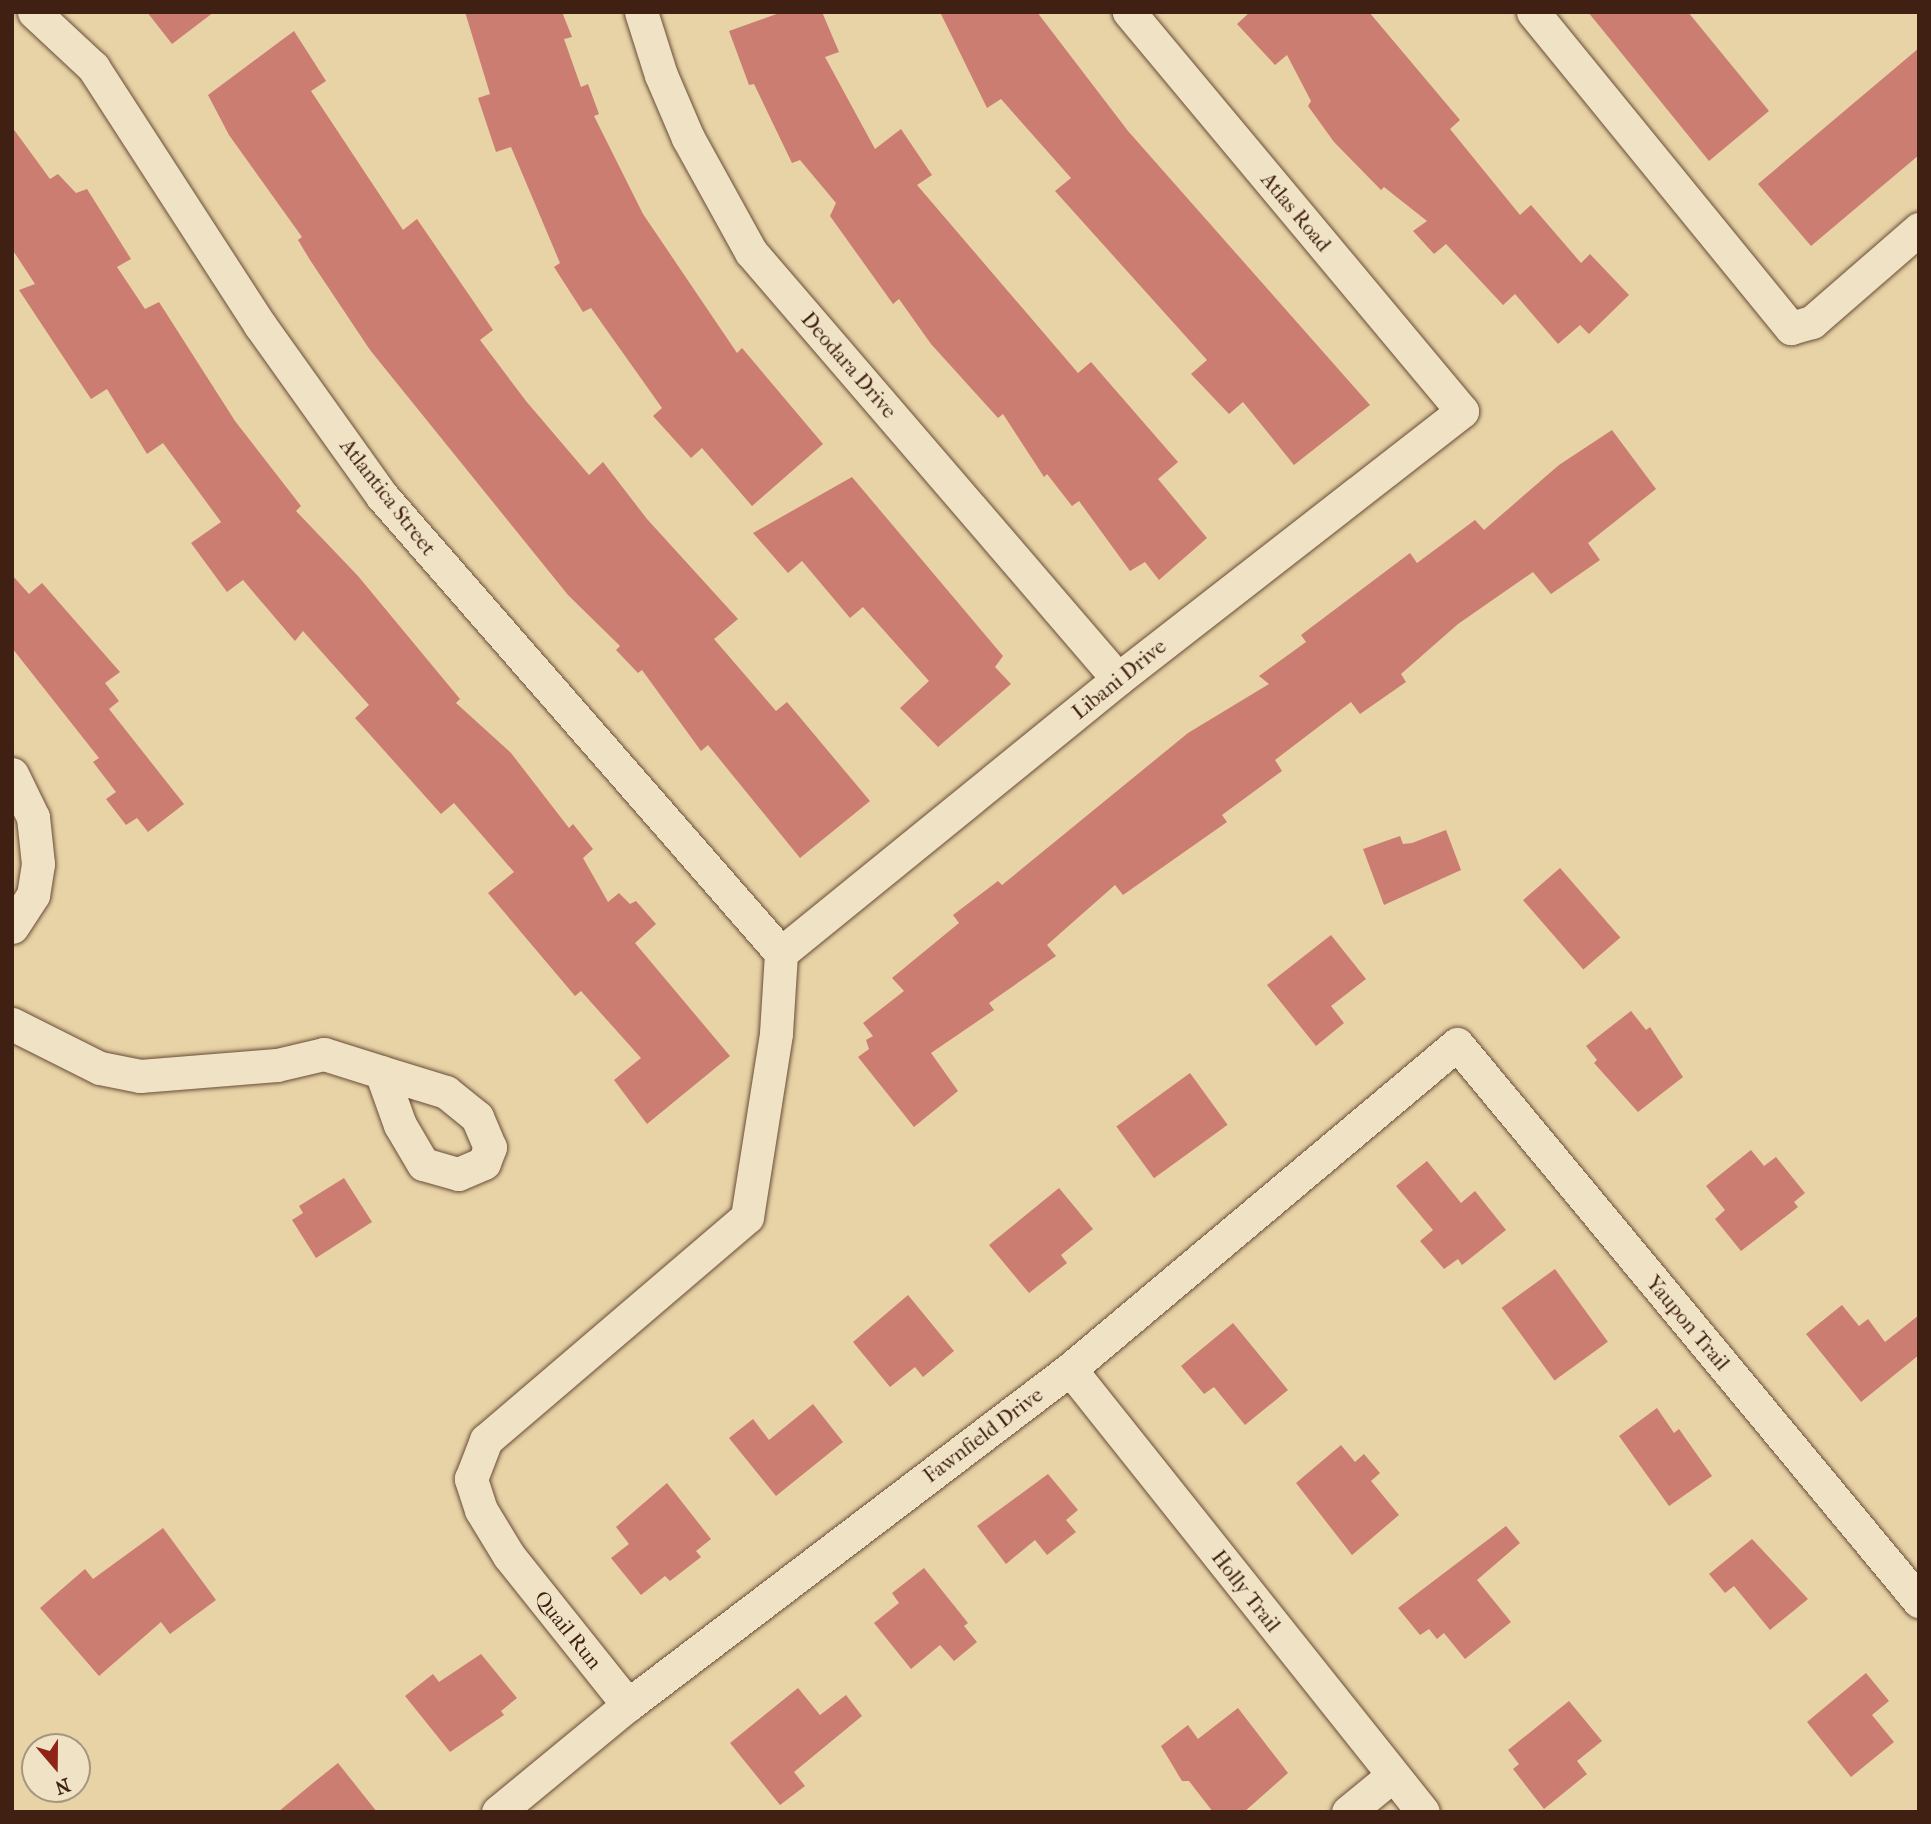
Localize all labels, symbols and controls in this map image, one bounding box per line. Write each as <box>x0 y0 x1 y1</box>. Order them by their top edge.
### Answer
street label: Atlas Road <box>1256 167 1336 257</box>
street label: Deodara Drive <box>796 307 902 423</box>
street label: Atlantica Street <box>335 434 441 560</box>
street label: Libani Drive <box>1067 633 1171 725</box>
street label: Yaupon Trail <box>1641 1270 1735 1376</box>
street label: Fawnfield Drive <box>918 1382 1048 1488</box>
street label: Holly Trail <box>1206 1545 1286 1637</box>
street label: Quail Run <box>529 1586 607 1674</box>
north arrow <box>21 1733 91 1803</box>
text: N <box>52 1773 73 1799</box>

